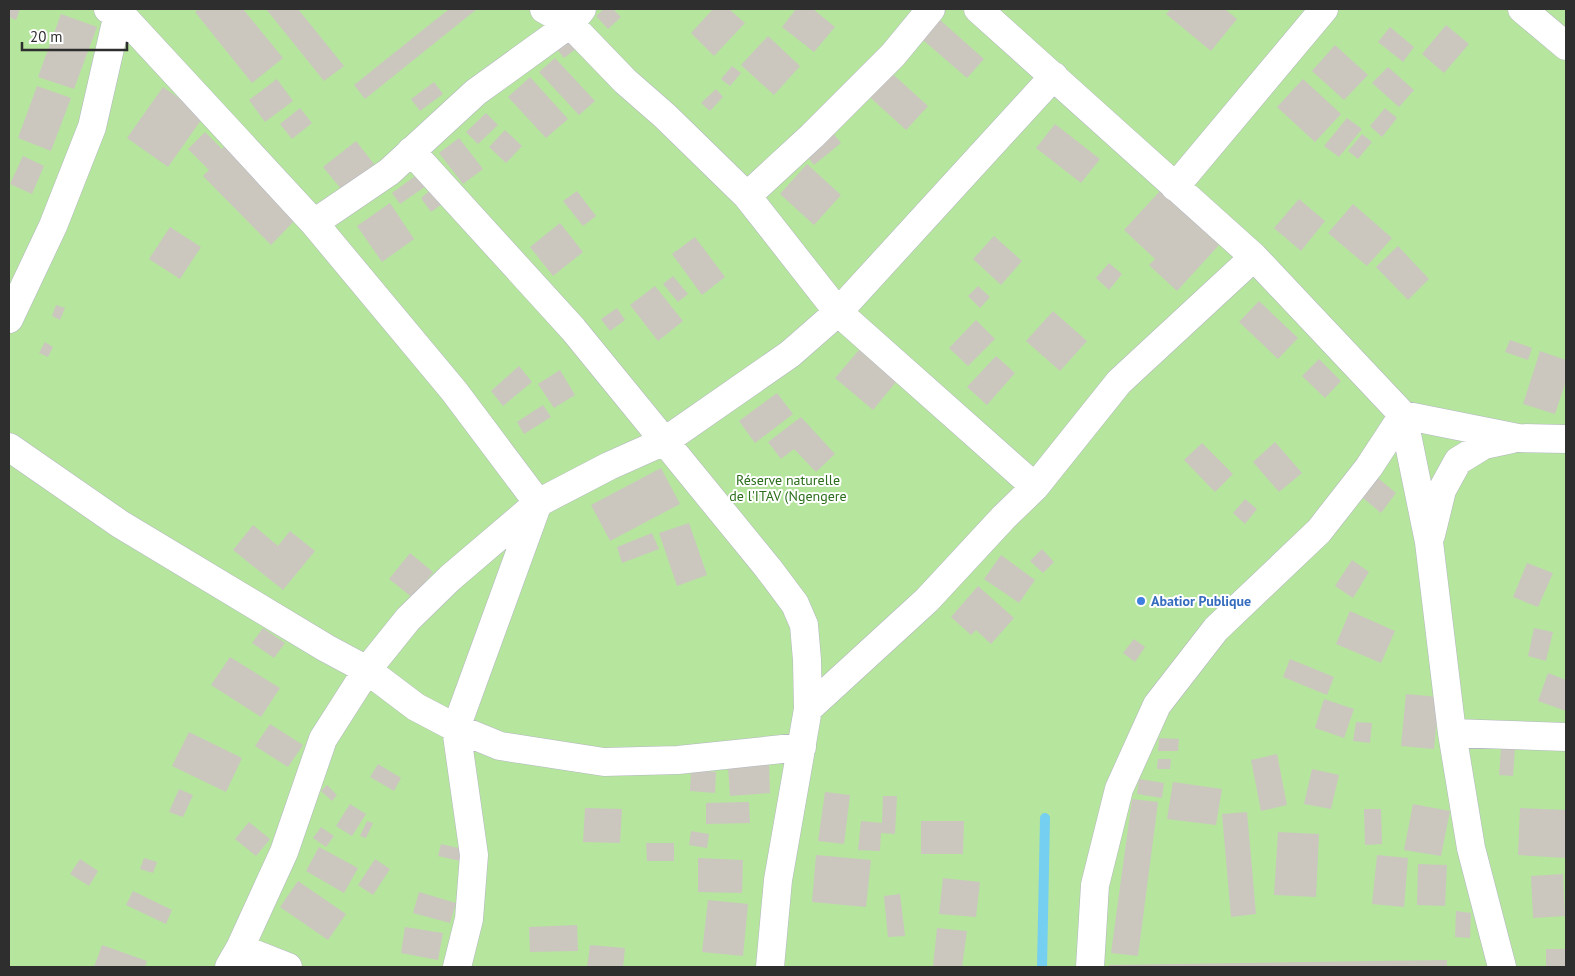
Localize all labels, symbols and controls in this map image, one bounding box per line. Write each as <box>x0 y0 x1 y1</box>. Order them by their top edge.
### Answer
scale bar <box>22 20 128 52</box>
text: 20 m <box>30 27 63 46</box>
park label: Réserve naturelle de l'ITAV (Ngengere <box>729 471 847 505</box>
place label: Abatior Publique <box>1151 592 1251 610</box>
marker: Abatior Publique <box>1135 595 1147 607</box>

